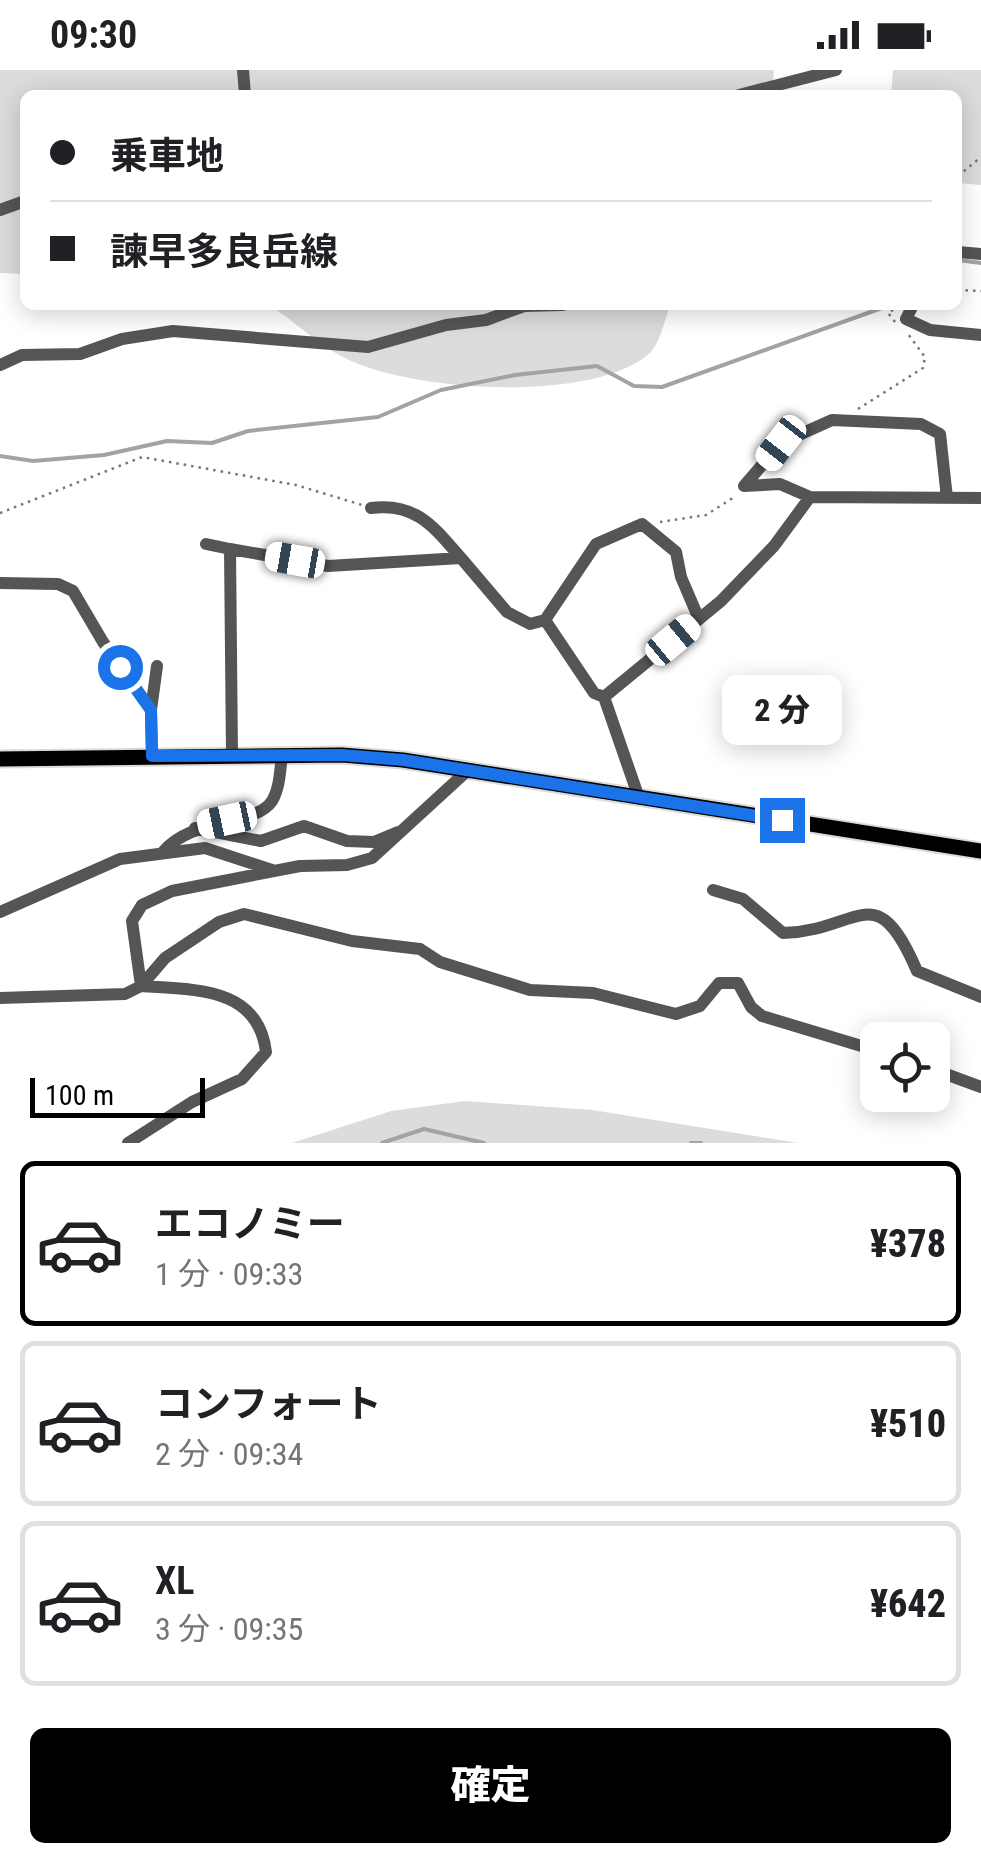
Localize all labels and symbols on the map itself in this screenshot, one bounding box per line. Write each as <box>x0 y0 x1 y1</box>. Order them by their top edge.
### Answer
car <box>751 410 811 476</box>
car <box>263 540 327 580</box>
car <box>640 609 706 671</box>
route start <box>98 645 143 690</box>
callout: 2 分 <box>722 675 842 745</box>
route end <box>760 798 805 843</box>
car <box>195 799 259 841</box>
scale bar <box>30 1073 205 1118</box>

